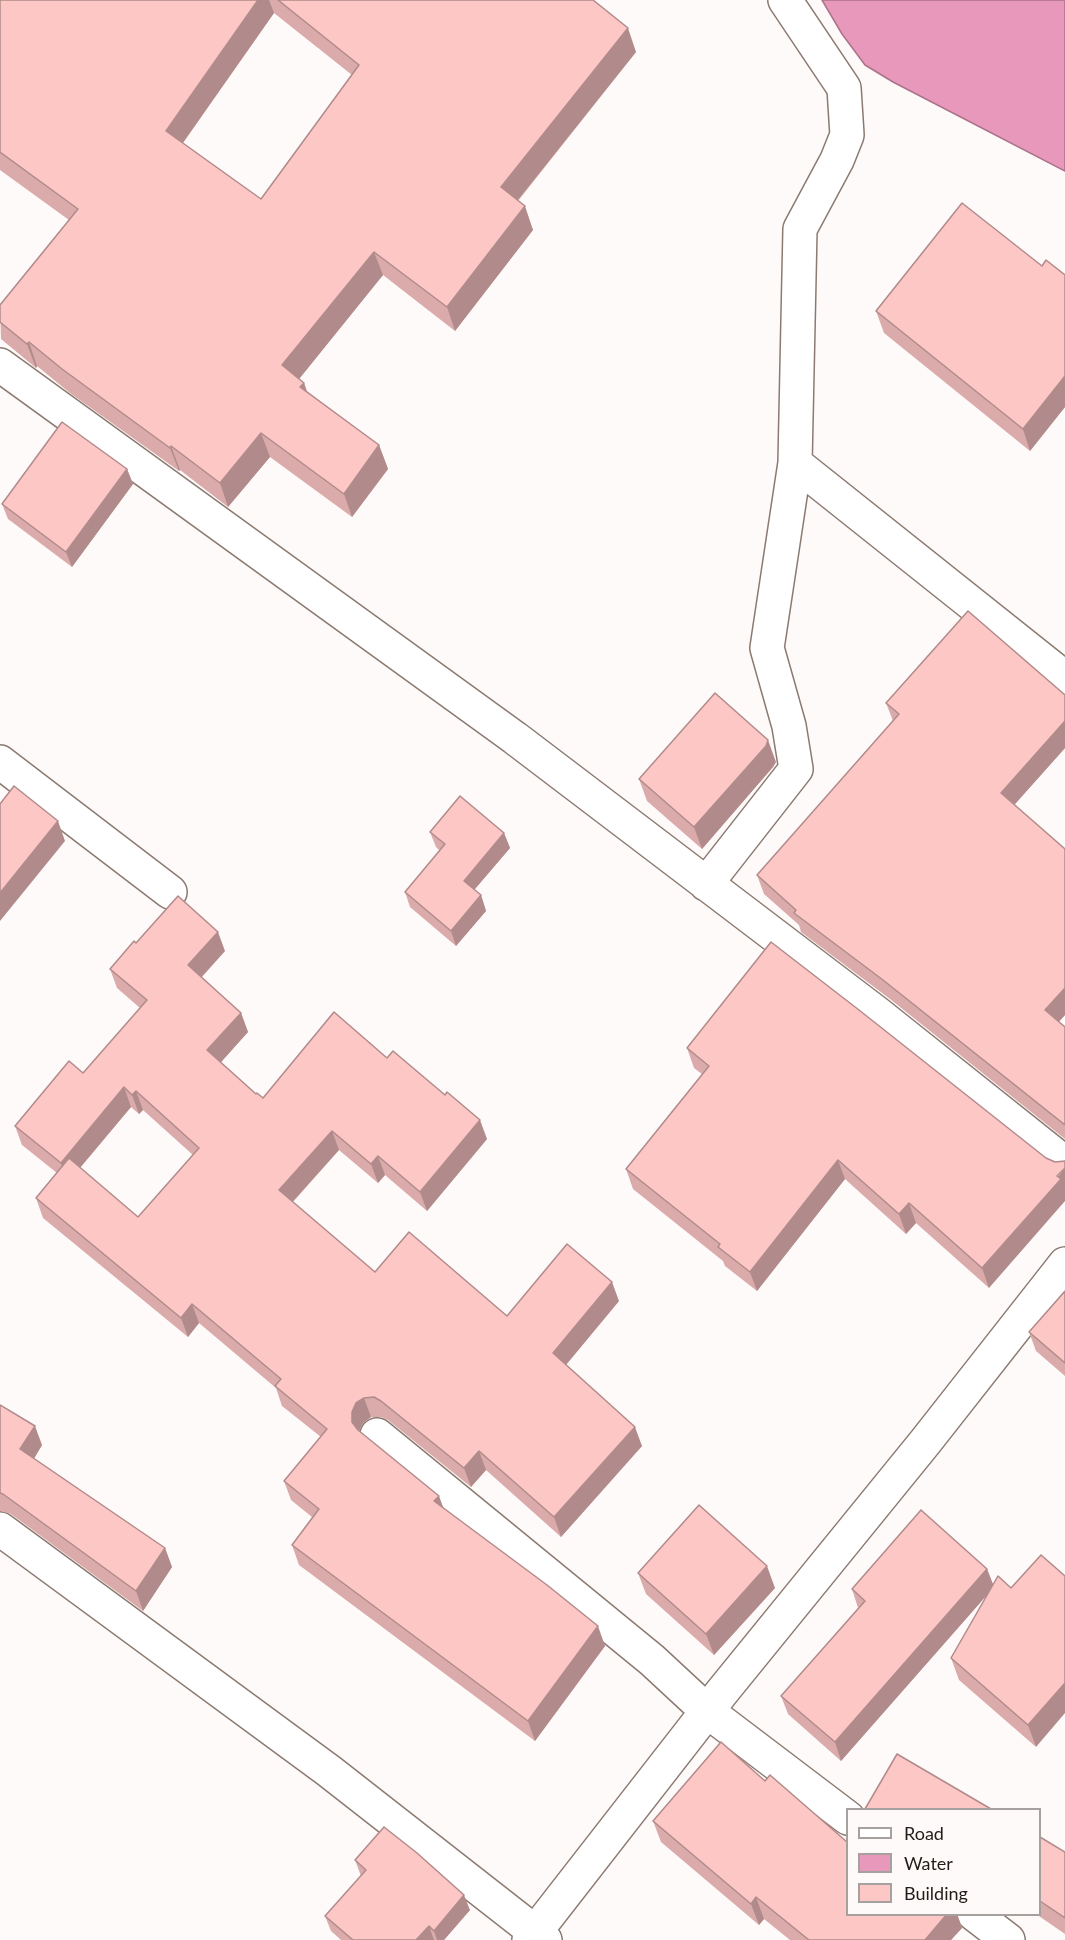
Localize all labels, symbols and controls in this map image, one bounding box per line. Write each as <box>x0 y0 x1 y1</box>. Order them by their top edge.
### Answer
legend <box>846 1808 1041 1916</box>
text: Road <box>904 1822 944 1844</box>
text: Water <box>904 1852 953 1874</box>
text: Building <box>904 1882 968 1904</box>

